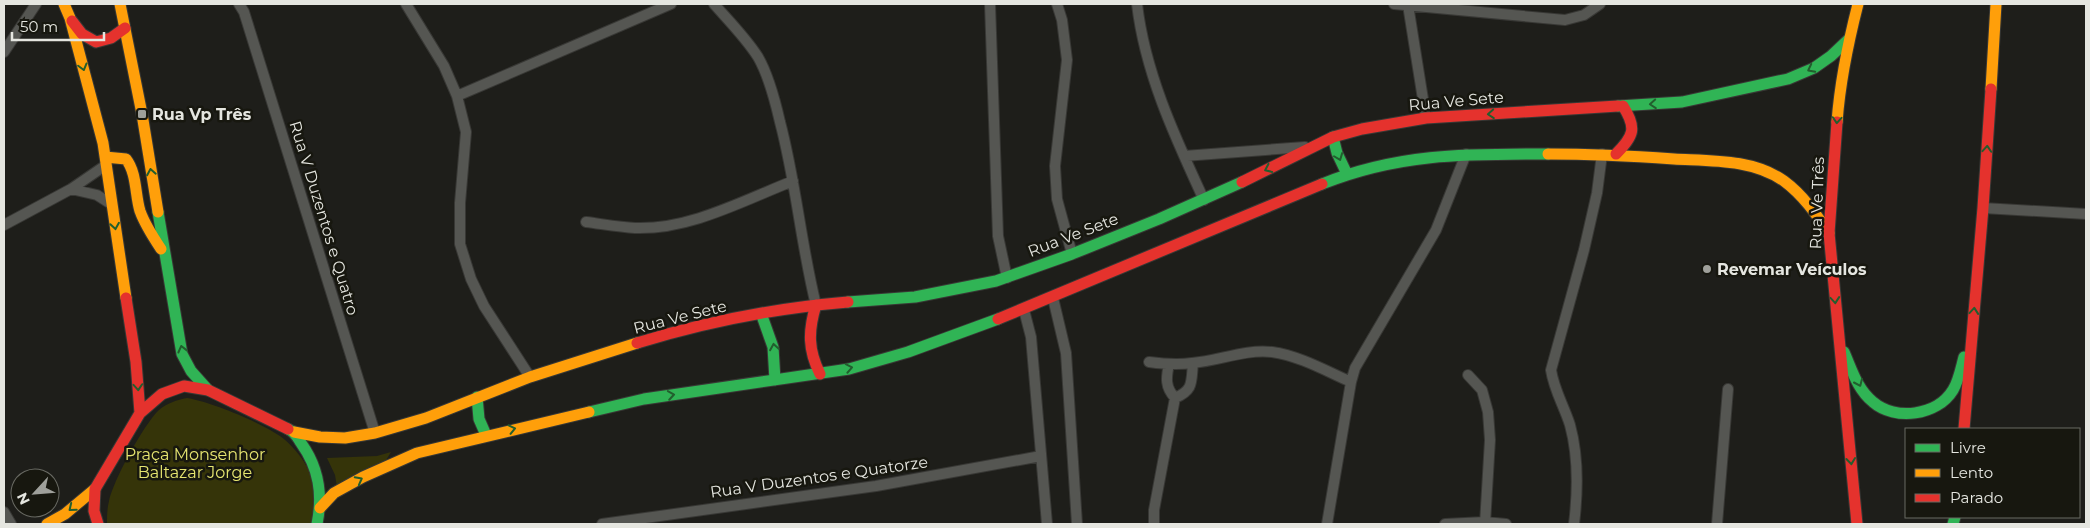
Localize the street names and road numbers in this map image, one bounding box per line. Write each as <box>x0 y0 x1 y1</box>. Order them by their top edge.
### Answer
street label: Rua Ve Sete <box>1408 87 1504 115</box>
street label: Rua V Duzentos e Quatro <box>285 119 363 317</box>
street label: Rua Ve Três <box>1806 156 1828 250</box>
street label: Rua Ve Sete <box>1025 209 1121 261</box>
street label: Rua Ve Sete <box>631 296 729 338</box>
street label: Rua V Duzentos e Quatorze <box>709 452 929 502</box>

